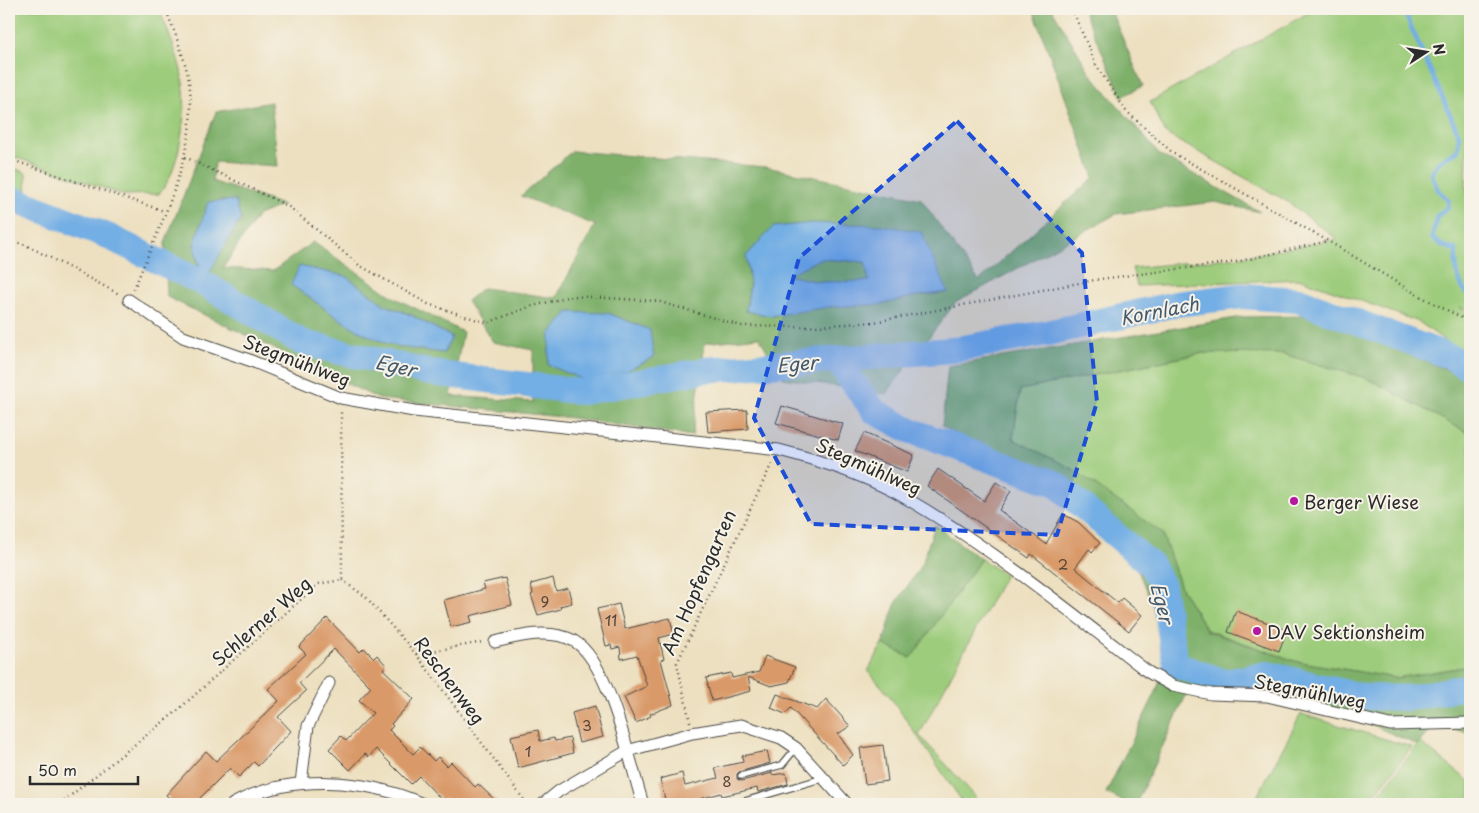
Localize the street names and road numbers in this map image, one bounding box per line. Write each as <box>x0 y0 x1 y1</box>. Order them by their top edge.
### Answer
street label: Stegmühlweg <box>239 327 355 393</box>
street label: Stegmühlweg <box>812 431 926 501</box>
street label: Am Hopfengarten <box>654 505 742 659</box>
street label: Schlerner Weg <box>205 570 317 672</box>
street label: Reschenweg <box>408 630 492 730</box>
street label: Stegmühlweg <box>1252 667 1368 715</box>

